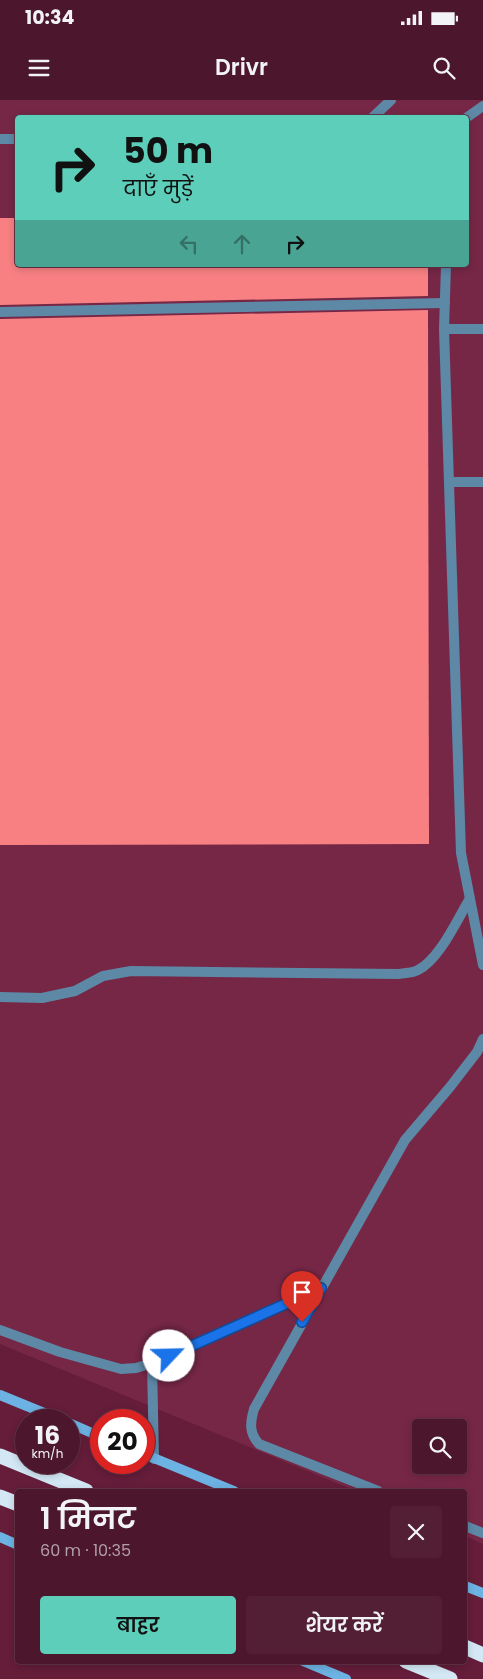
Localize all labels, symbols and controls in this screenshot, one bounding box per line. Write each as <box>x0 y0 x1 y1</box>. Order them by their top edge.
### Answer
text: 10:34 <box>25 4 74 31</box>
text: Drivr <box>215 52 268 83</box>
icon: menu <box>25 54 53 82</box>
icon: search <box>430 54 458 82</box>
text: 50 m <box>123 126 213 175</box>
icon: right <box>40 135 105 200</box>
text: दाएँ मुड़ें <box>123 173 193 204</box>
icon: left <box>175 230 203 258</box>
icon: ahead <box>228 230 256 258</box>
icon: right <box>281 230 309 258</box>
pin <box>281 1271 323 1322</box>
icon: arrive <box>288 1278 316 1306</box>
position arrow <box>142 1329 194 1381</box>
speed limit sign: 20 <box>90 1409 155 1474</box>
text: 16 <box>35 1418 60 1453</box>
map controls <box>412 1419 467 1474</box>
button: search <box>412 1419 467 1474</box>
text: km/h <box>32 1445 63 1462</box>
text: 1 मिनट <box>40 1497 136 1540</box>
button: close <box>390 1506 442 1558</box>
text: 60 m · 10:35 <box>40 1539 131 1562</box>
button: बाहर <box>40 1596 236 1654</box>
button: शेयर करें <box>246 1596 442 1654</box>

